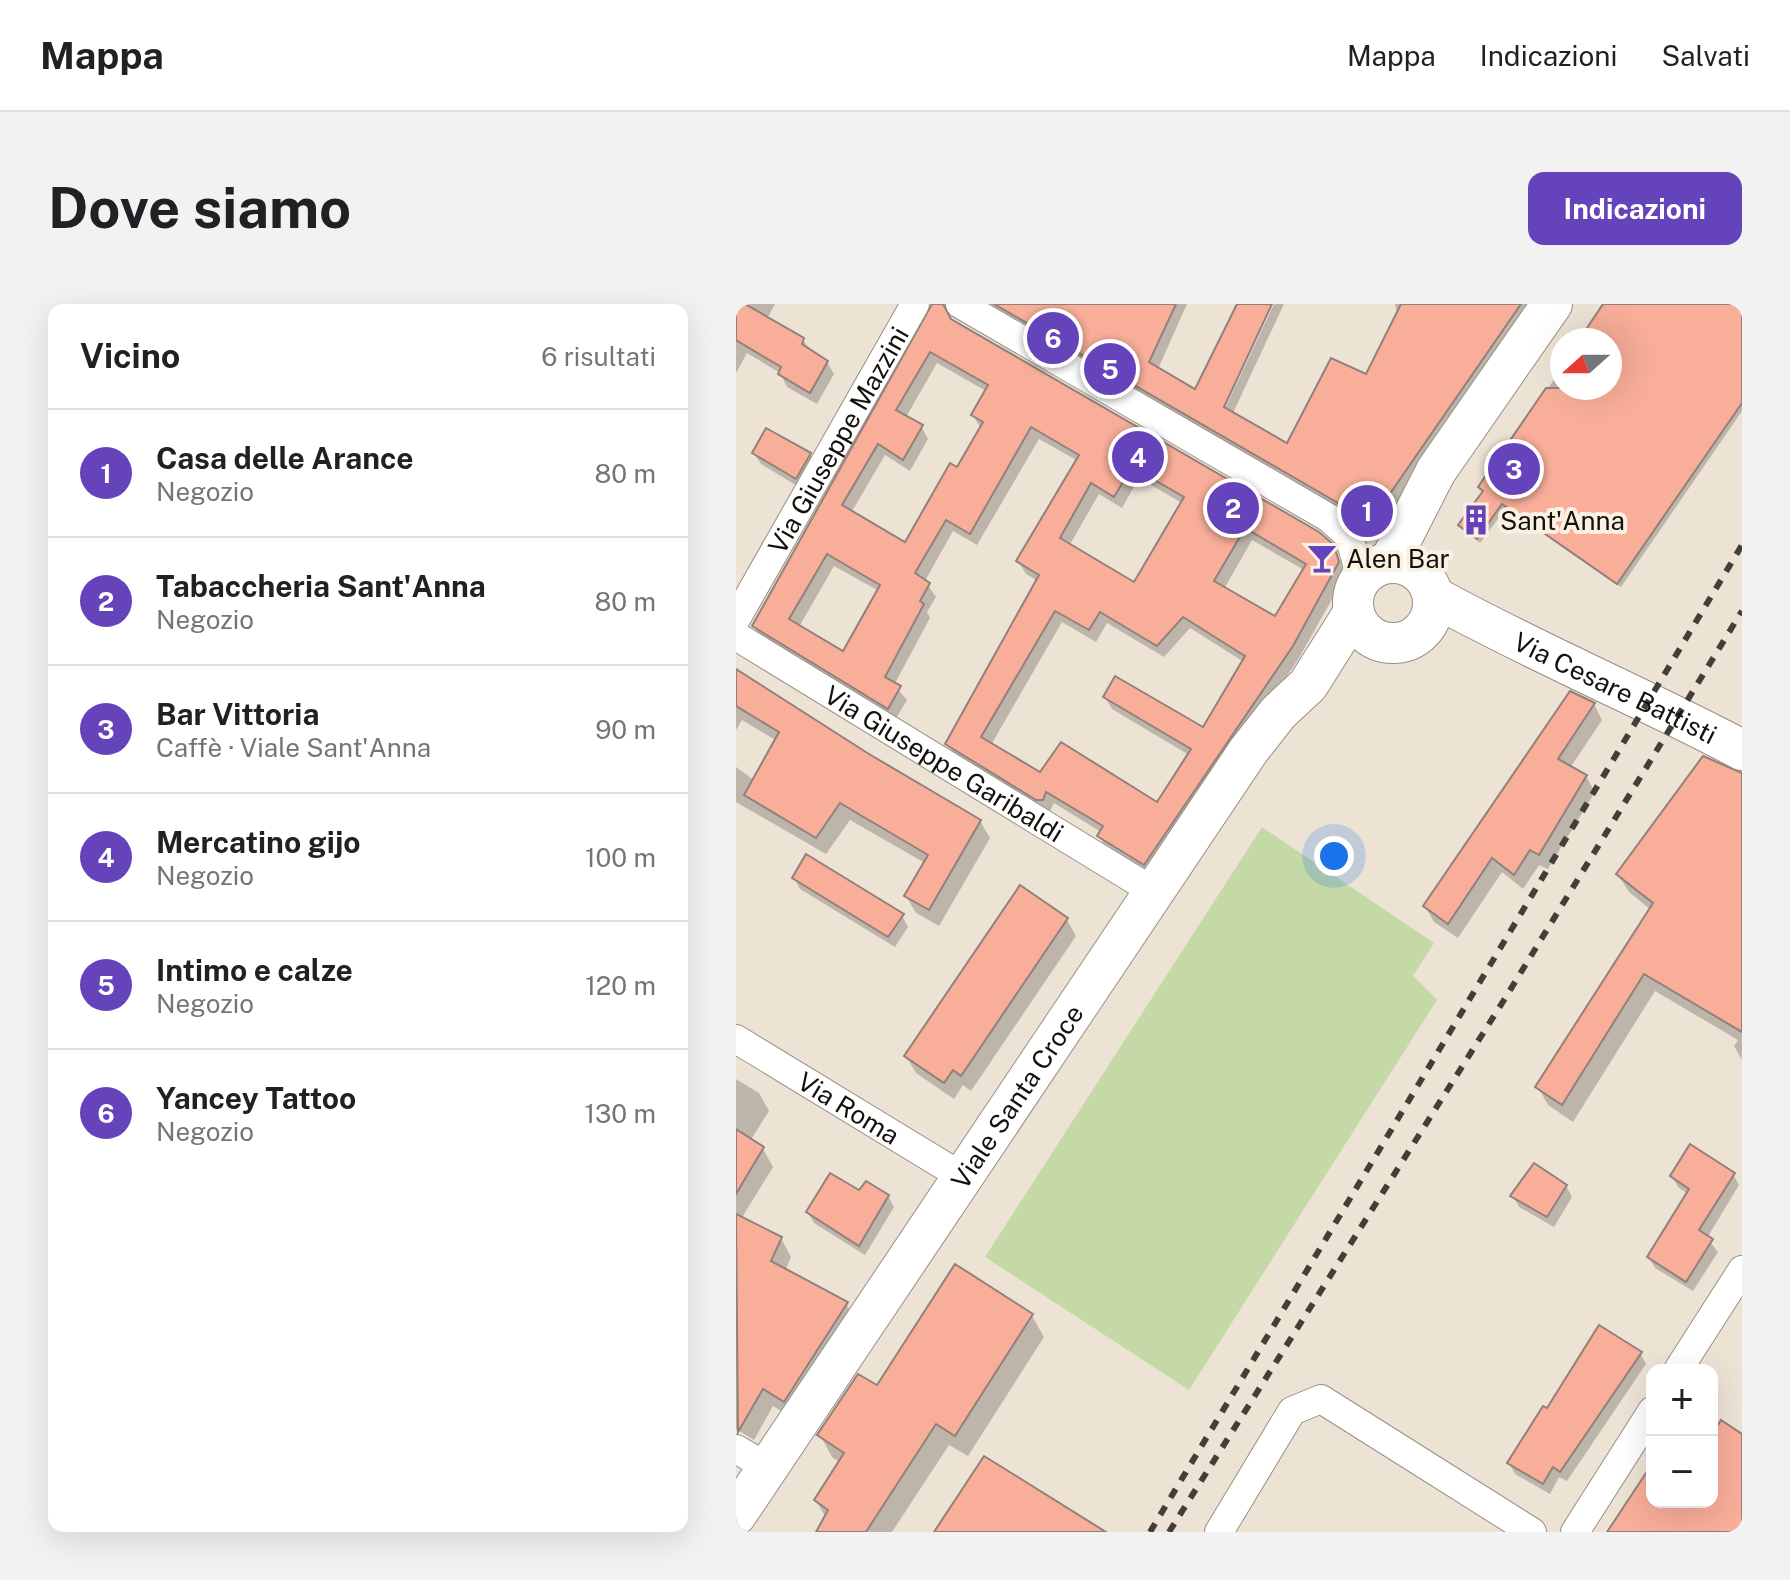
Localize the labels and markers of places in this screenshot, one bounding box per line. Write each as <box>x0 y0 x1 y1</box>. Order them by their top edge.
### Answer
pin: 6 <box>1027 308 1079 368</box>
pin: 5 <box>1084 339 1136 399</box>
pin: 4 <box>1112 427 1164 487</box>
pin: 3 <box>1488 439 1540 499</box>
pin: 2 <box>1207 478 1259 538</box>
pin: 1 <box>1341 481 1393 541</box>
building icon: Sant'Anna <box>1459 503 1493 537</box>
place label: Sant'Anna <box>1500 505 1625 536</box>
bar icon: Alen Bar <box>1305 541 1339 575</box>
place label: Alen Bar <box>1346 543 1450 574</box>

